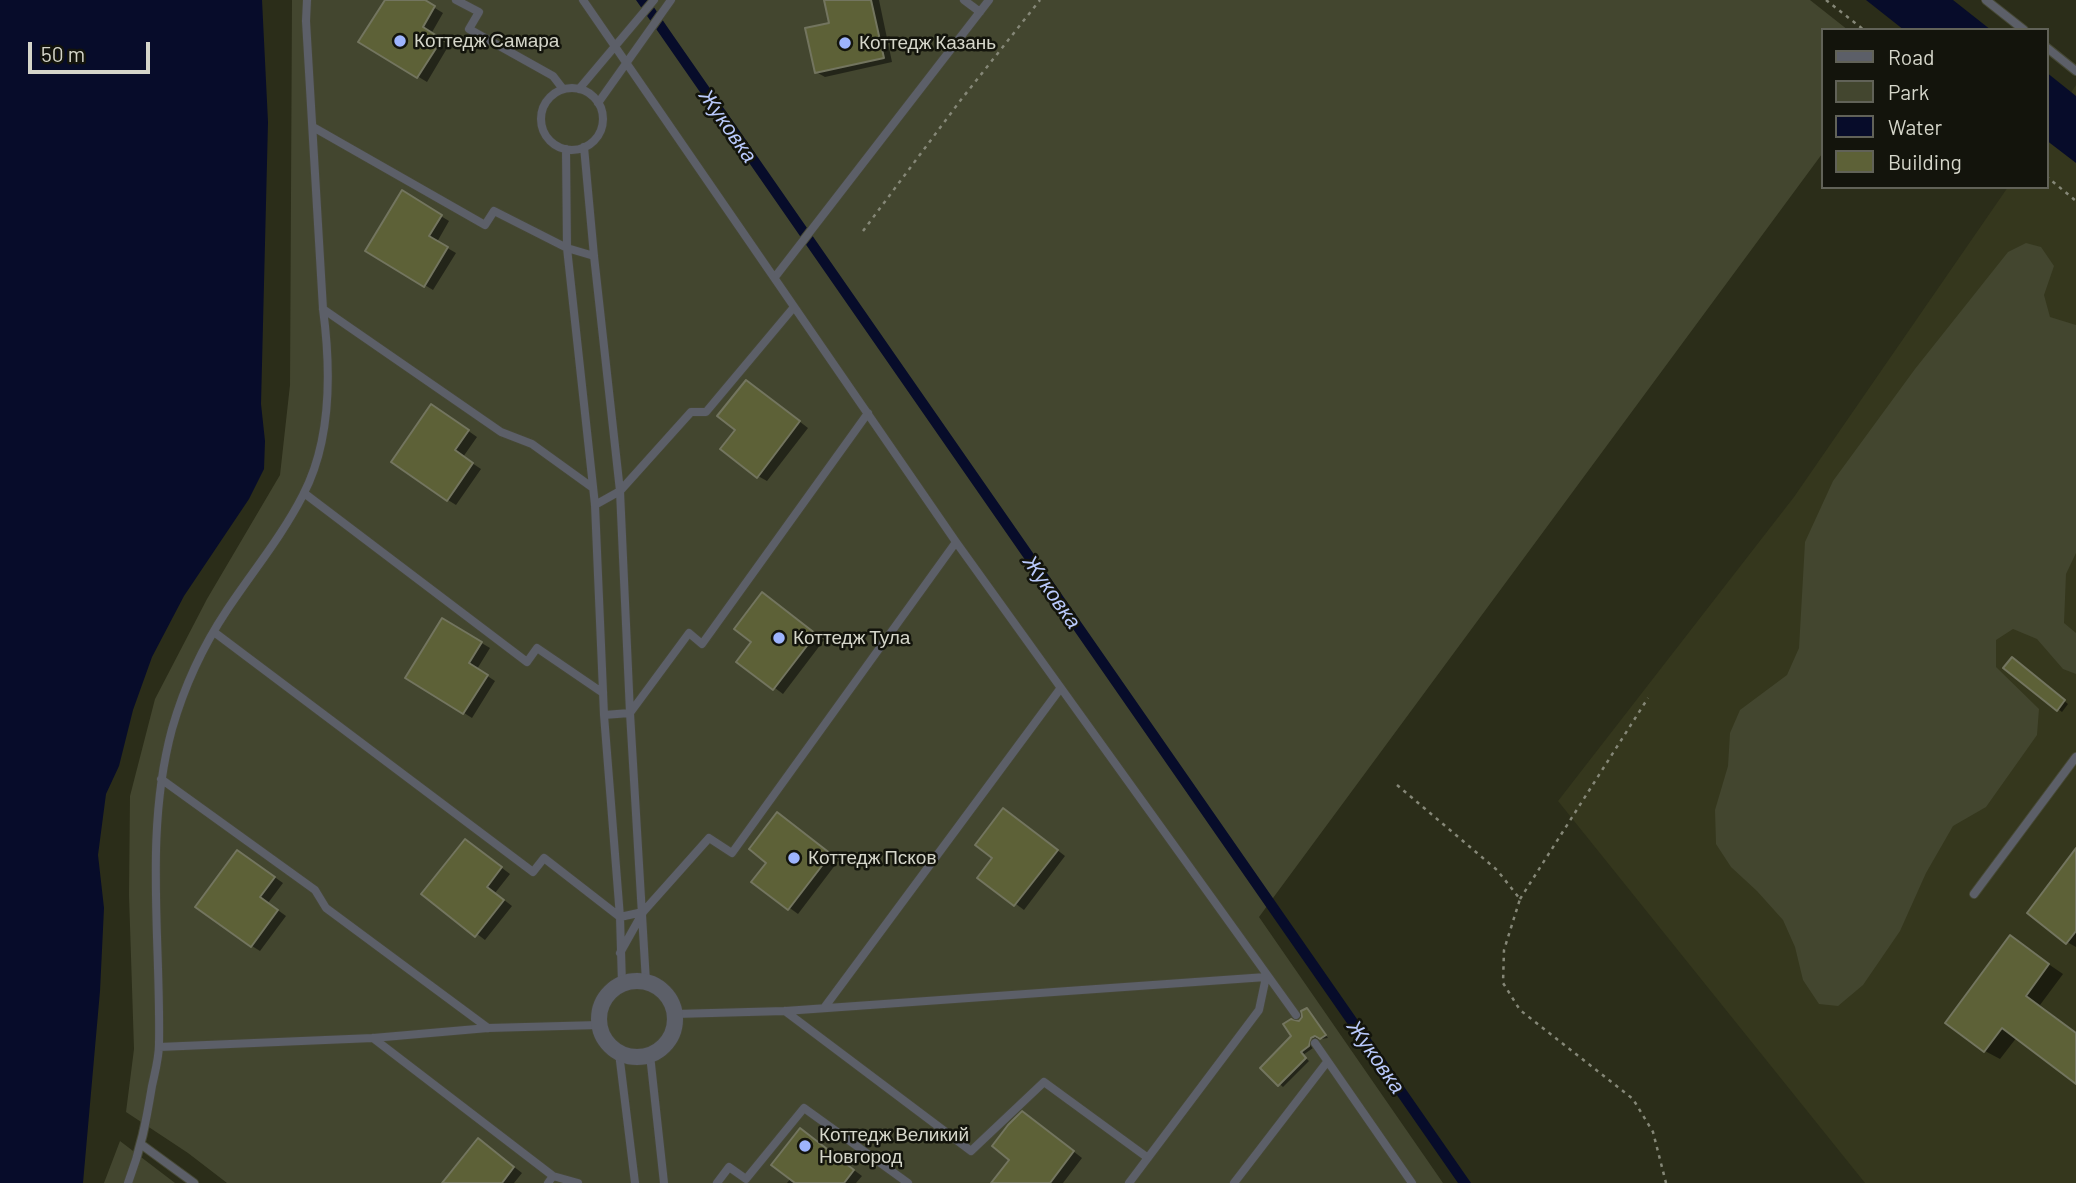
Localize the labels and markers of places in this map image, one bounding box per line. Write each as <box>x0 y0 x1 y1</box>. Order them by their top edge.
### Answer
place label: Коттедж Самара <box>414 30 559 52</box>
place label: Коттедж Казань <box>859 32 996 54</box>
marker: Коттедж Самара <box>392 33 408 49</box>
marker: Коттедж Казань <box>837 35 853 51</box>
place label: Коттедж Тула <box>793 627 910 649</box>
marker: Коттедж Тула <box>771 630 787 646</box>
place label: Коттедж Псков <box>808 847 936 869</box>
marker: Коттедж Псков <box>786 850 802 866</box>
place label: Коттедж Великий Новгород <box>819 1124 969 1168</box>
marker: Коттедж Великий Новгород <box>797 1138 813 1154</box>

